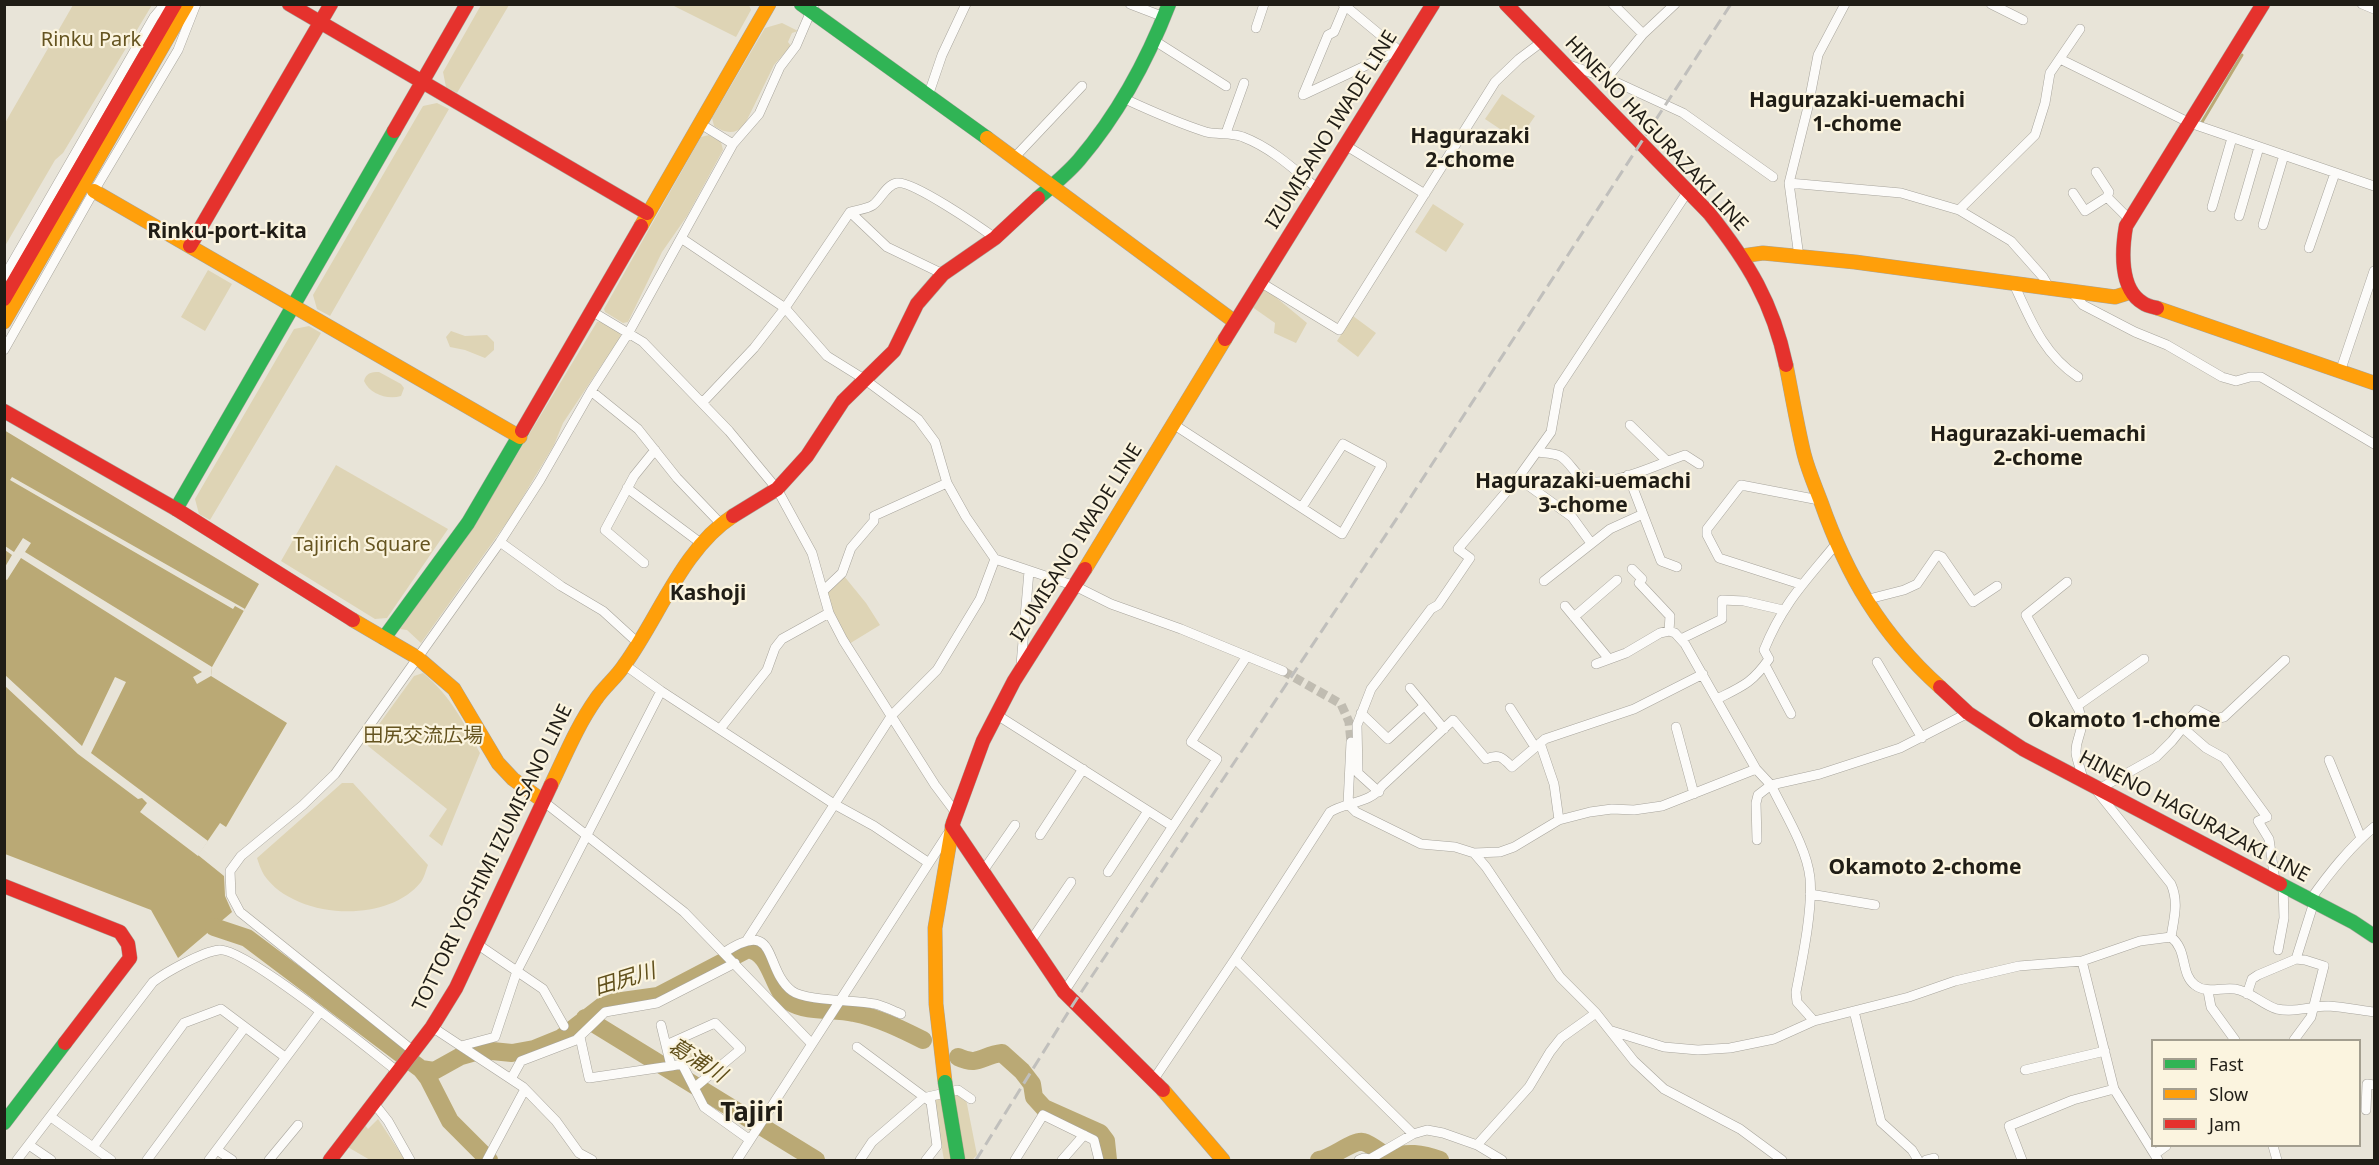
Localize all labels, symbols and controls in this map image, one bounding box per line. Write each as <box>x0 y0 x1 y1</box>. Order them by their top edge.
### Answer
street label: IZUMISANO IWADE LINE <box>1261 26 1403 234</box>
park label: Rinku Park <box>41 28 141 52</box>
street label: HINENO HAGURAZAKI LINE <box>1559 32 1753 236</box>
district label: Hagurazaki-uemachi 1-chome <box>1749 88 1965 138</box>
district label: Hagurazaki 2-chome <box>1410 124 1530 174</box>
district label: Rinku-port-kita <box>147 219 307 245</box>
district label: Hagurazaki-uemachi 2-chome <box>1930 422 2146 472</box>
street label: IZUMISANO IWADE LINE <box>1006 439 1148 647</box>
district label: Hagurazaki-uemachi 3-chome <box>1475 469 1691 519</box>
park label: Tajirich Square <box>293 533 431 557</box>
district label: Kashoji <box>670 581 746 607</box>
street label: TOTTORI YOSHIMI IZUMISANO LINE <box>408 701 578 1015</box>
district label: Okamoto 1-chome <box>2028 708 2220 734</box>
park label: 田尻交流広場 <box>363 724 483 748</box>
street label: HINENO HAGURAZAKI LINE <box>2075 746 2313 888</box>
district label: Okamoto 2-chome <box>1829 855 2021 881</box>
water label: 田尻川 <box>591 959 659 1001</box>
water label: 葛浦川 <box>664 1034 730 1088</box>
legend <box>2151 1039 2361 1147</box>
text: Fast <box>2209 1052 2244 1076</box>
text: Slow <box>2209 1082 2248 1106</box>
district label: Tajiri <box>720 1098 784 1130</box>
text: Jam <box>2209 1112 2241 1136</box>

